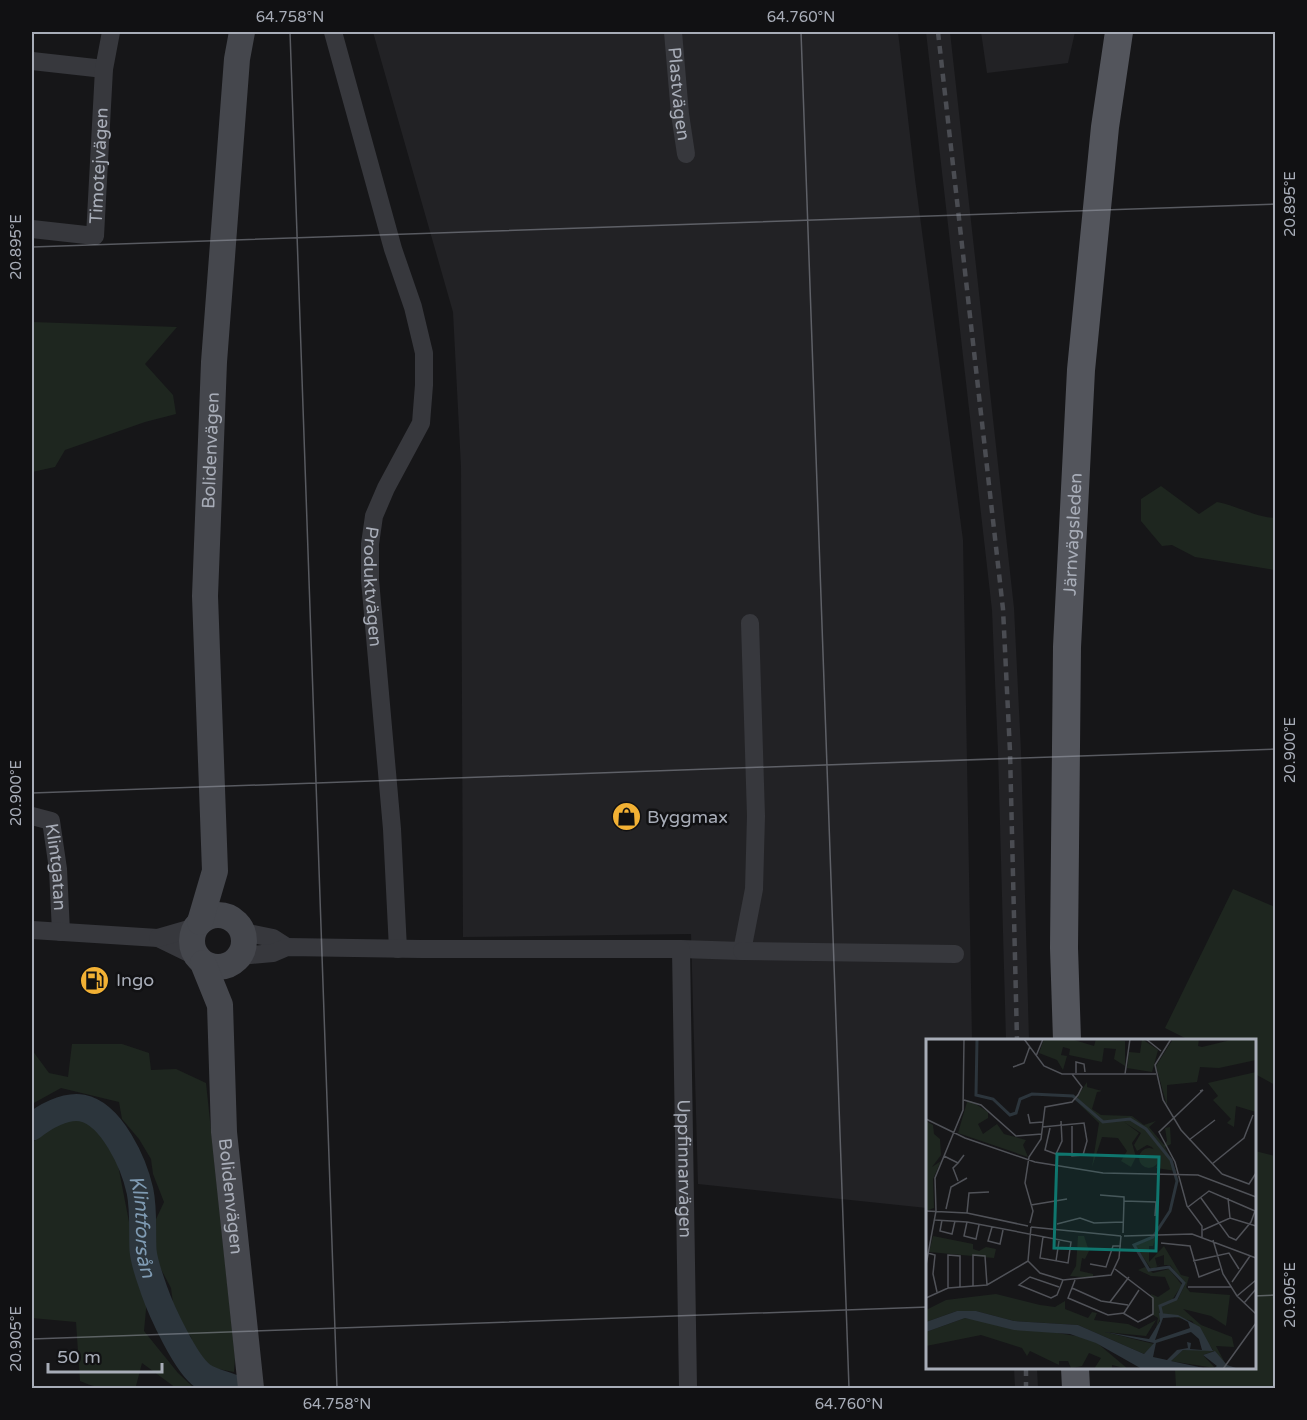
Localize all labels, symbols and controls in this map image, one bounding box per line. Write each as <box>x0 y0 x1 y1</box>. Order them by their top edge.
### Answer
text: 64.758°N <box>256 8 324 26</box>
text: 64.760°N <box>767 8 835 26</box>
street label: Plastvägen <box>663 46 695 142</box>
street label: Timotejvägen <box>85 107 113 224</box>
text: 20.895°E <box>1281 171 1299 237</box>
text: 20.895°E <box>7 214 25 280</box>
street label: Bolidenvägen <box>197 392 224 509</box>
street label: Järnvägsleden <box>1059 472 1087 596</box>
street label: Produktvägen <box>359 525 387 648</box>
text: 20.900°E <box>1281 717 1299 783</box>
text: 20.900°E <box>7 760 25 826</box>
shop icon: Byggmax <box>610 801 642 833</box>
place label: Byggmax <box>647 806 728 828</box>
street label: Klintgatan <box>40 822 71 911</box>
fuel station icon: Ingo <box>79 964 111 996</box>
place label: Ingo <box>116 969 154 991</box>
inset map <box>926 1039 1256 1369</box>
street label: Uppfinnarvägen <box>672 1099 697 1238</box>
street label: Bolidenvägen <box>214 1137 248 1255</box>
water label: Klintforsån <box>123 1173 160 1282</box>
text: 20.905°E <box>1281 1262 1299 1328</box>
text: 20.905°E <box>7 1306 25 1372</box>
scale bar <box>48 1336 162 1374</box>
text: 50 m <box>57 1346 101 1368</box>
text: 64.758°N <box>303 1395 371 1413</box>
text: 64.760°N <box>815 1395 883 1413</box>

